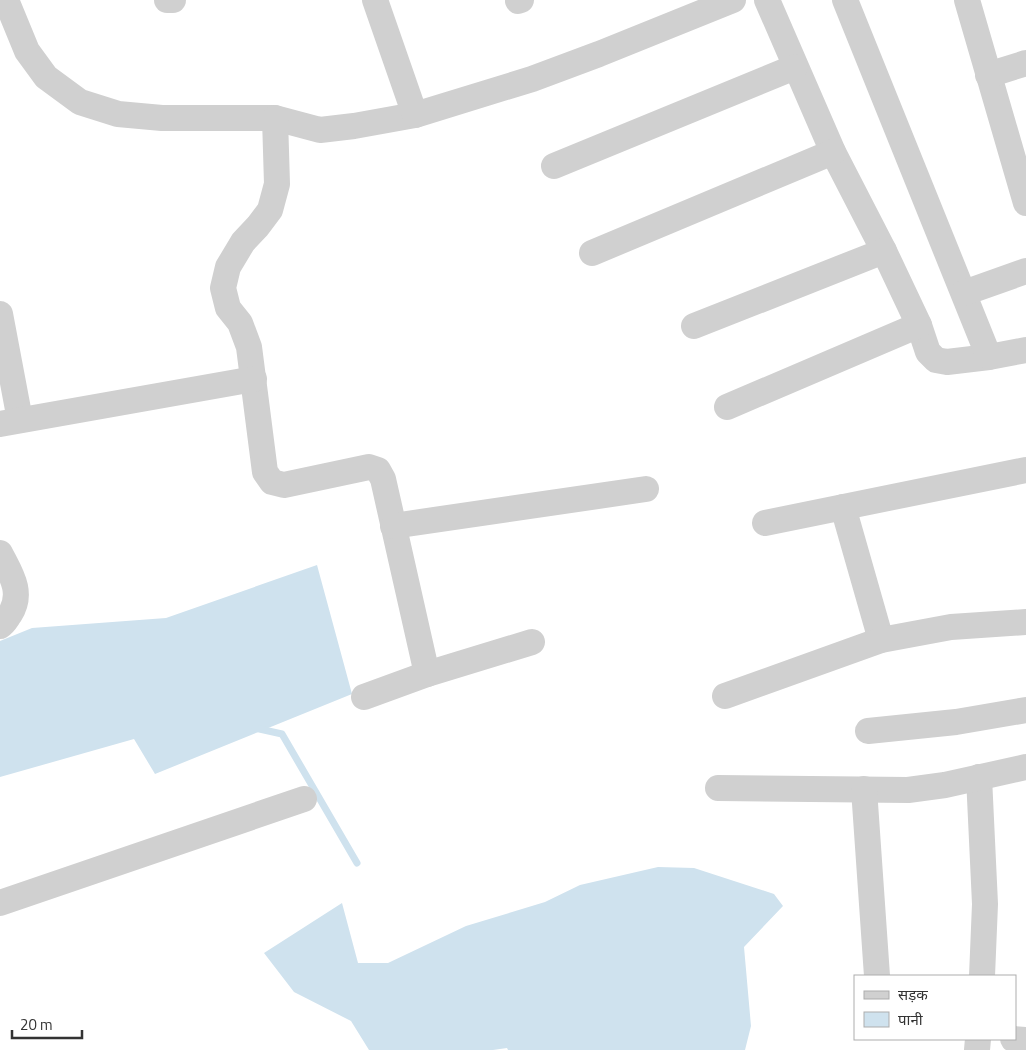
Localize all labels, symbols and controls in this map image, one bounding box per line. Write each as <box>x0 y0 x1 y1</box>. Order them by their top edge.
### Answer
legend <box>854 975 1016 1040</box>
text: सड़क <box>898 983 928 1006</box>
scale bar <box>12 1008 82 1040</box>
text: पानी <box>898 1008 924 1031</box>
text: 20 m <box>20 1013 53 1036</box>

